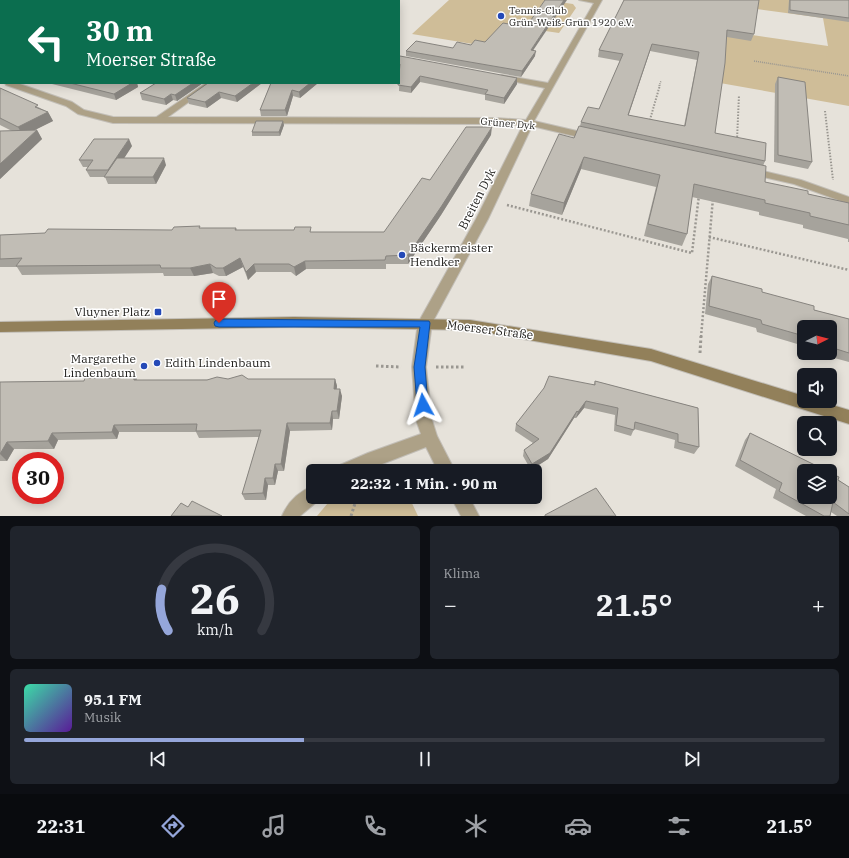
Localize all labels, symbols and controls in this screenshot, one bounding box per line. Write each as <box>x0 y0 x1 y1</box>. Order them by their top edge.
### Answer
place label: Tennis-Club Grün-Weiß-Grün 1920 e.V. <box>509 4 634 29</box>
marker: Tennis-Club Grün-Weiß-Grün 1920 e.V. <box>496 11 506 21</box>
text: 30 m <box>86 12 153 49</box>
icon: left <box>20 16 72 68</box>
text: Moerser Straße <box>86 48 216 71</box>
street label: Grüner Dyk <box>480 115 536 132</box>
street label: Breiten Dyk <box>455 166 498 232</box>
place label: Bäckermeister Hendker <box>410 240 493 269</box>
marker: Bäckermeister Hendker <box>397 250 407 260</box>
pin <box>202 282 236 323</box>
icon: arrive <box>208 288 230 310</box>
place label: Vluyner Platz <box>75 304 150 319</box>
marker: Vluyner Platz <box>153 307 163 317</box>
street label: Moerser Straße <box>446 317 534 342</box>
north arrow <box>797 320 837 360</box>
map controls <box>797 320 837 504</box>
place label: Margarethe Lindenbaum <box>63 351 137 380</box>
place label: Edith Lindenbaum <box>165 355 271 370</box>
marker: Edith Lindenbaum <box>152 358 162 368</box>
marker: Margarethe Lindenbaum <box>139 361 149 371</box>
button: sound <box>797 368 837 408</box>
position arrow <box>402 384 444 426</box>
button: search <box>797 416 837 456</box>
speed limit sign: 30 <box>12 452 64 504</box>
button: layers <box>797 464 837 504</box>
text: 22:32 · 1 Min. · 90 m <box>351 474 497 493</box>
text: Klima <box>444 565 480 582</box>
text: 26 <box>190 570 240 624</box>
text: 21.5° <box>596 585 673 624</box>
text: − <box>444 590 457 619</box>
text: + <box>812 590 825 619</box>
text: km/h <box>197 619 233 638</box>
text: 95.1 FM <box>84 690 142 709</box>
text: Musik <box>84 709 121 726</box>
icon: previous <box>147 748 169 770</box>
icon: pause <box>414 748 436 770</box>
icon: next <box>681 748 703 770</box>
icon: directions <box>159 812 187 840</box>
icon: music <box>260 812 288 840</box>
icon: phone <box>361 812 389 840</box>
icon: climate <box>462 812 490 840</box>
icon: car <box>564 812 592 840</box>
icon: filters <box>665 812 693 840</box>
text: 22:31 <box>37 815 85 838</box>
text: 21.5° <box>766 815 812 838</box>

